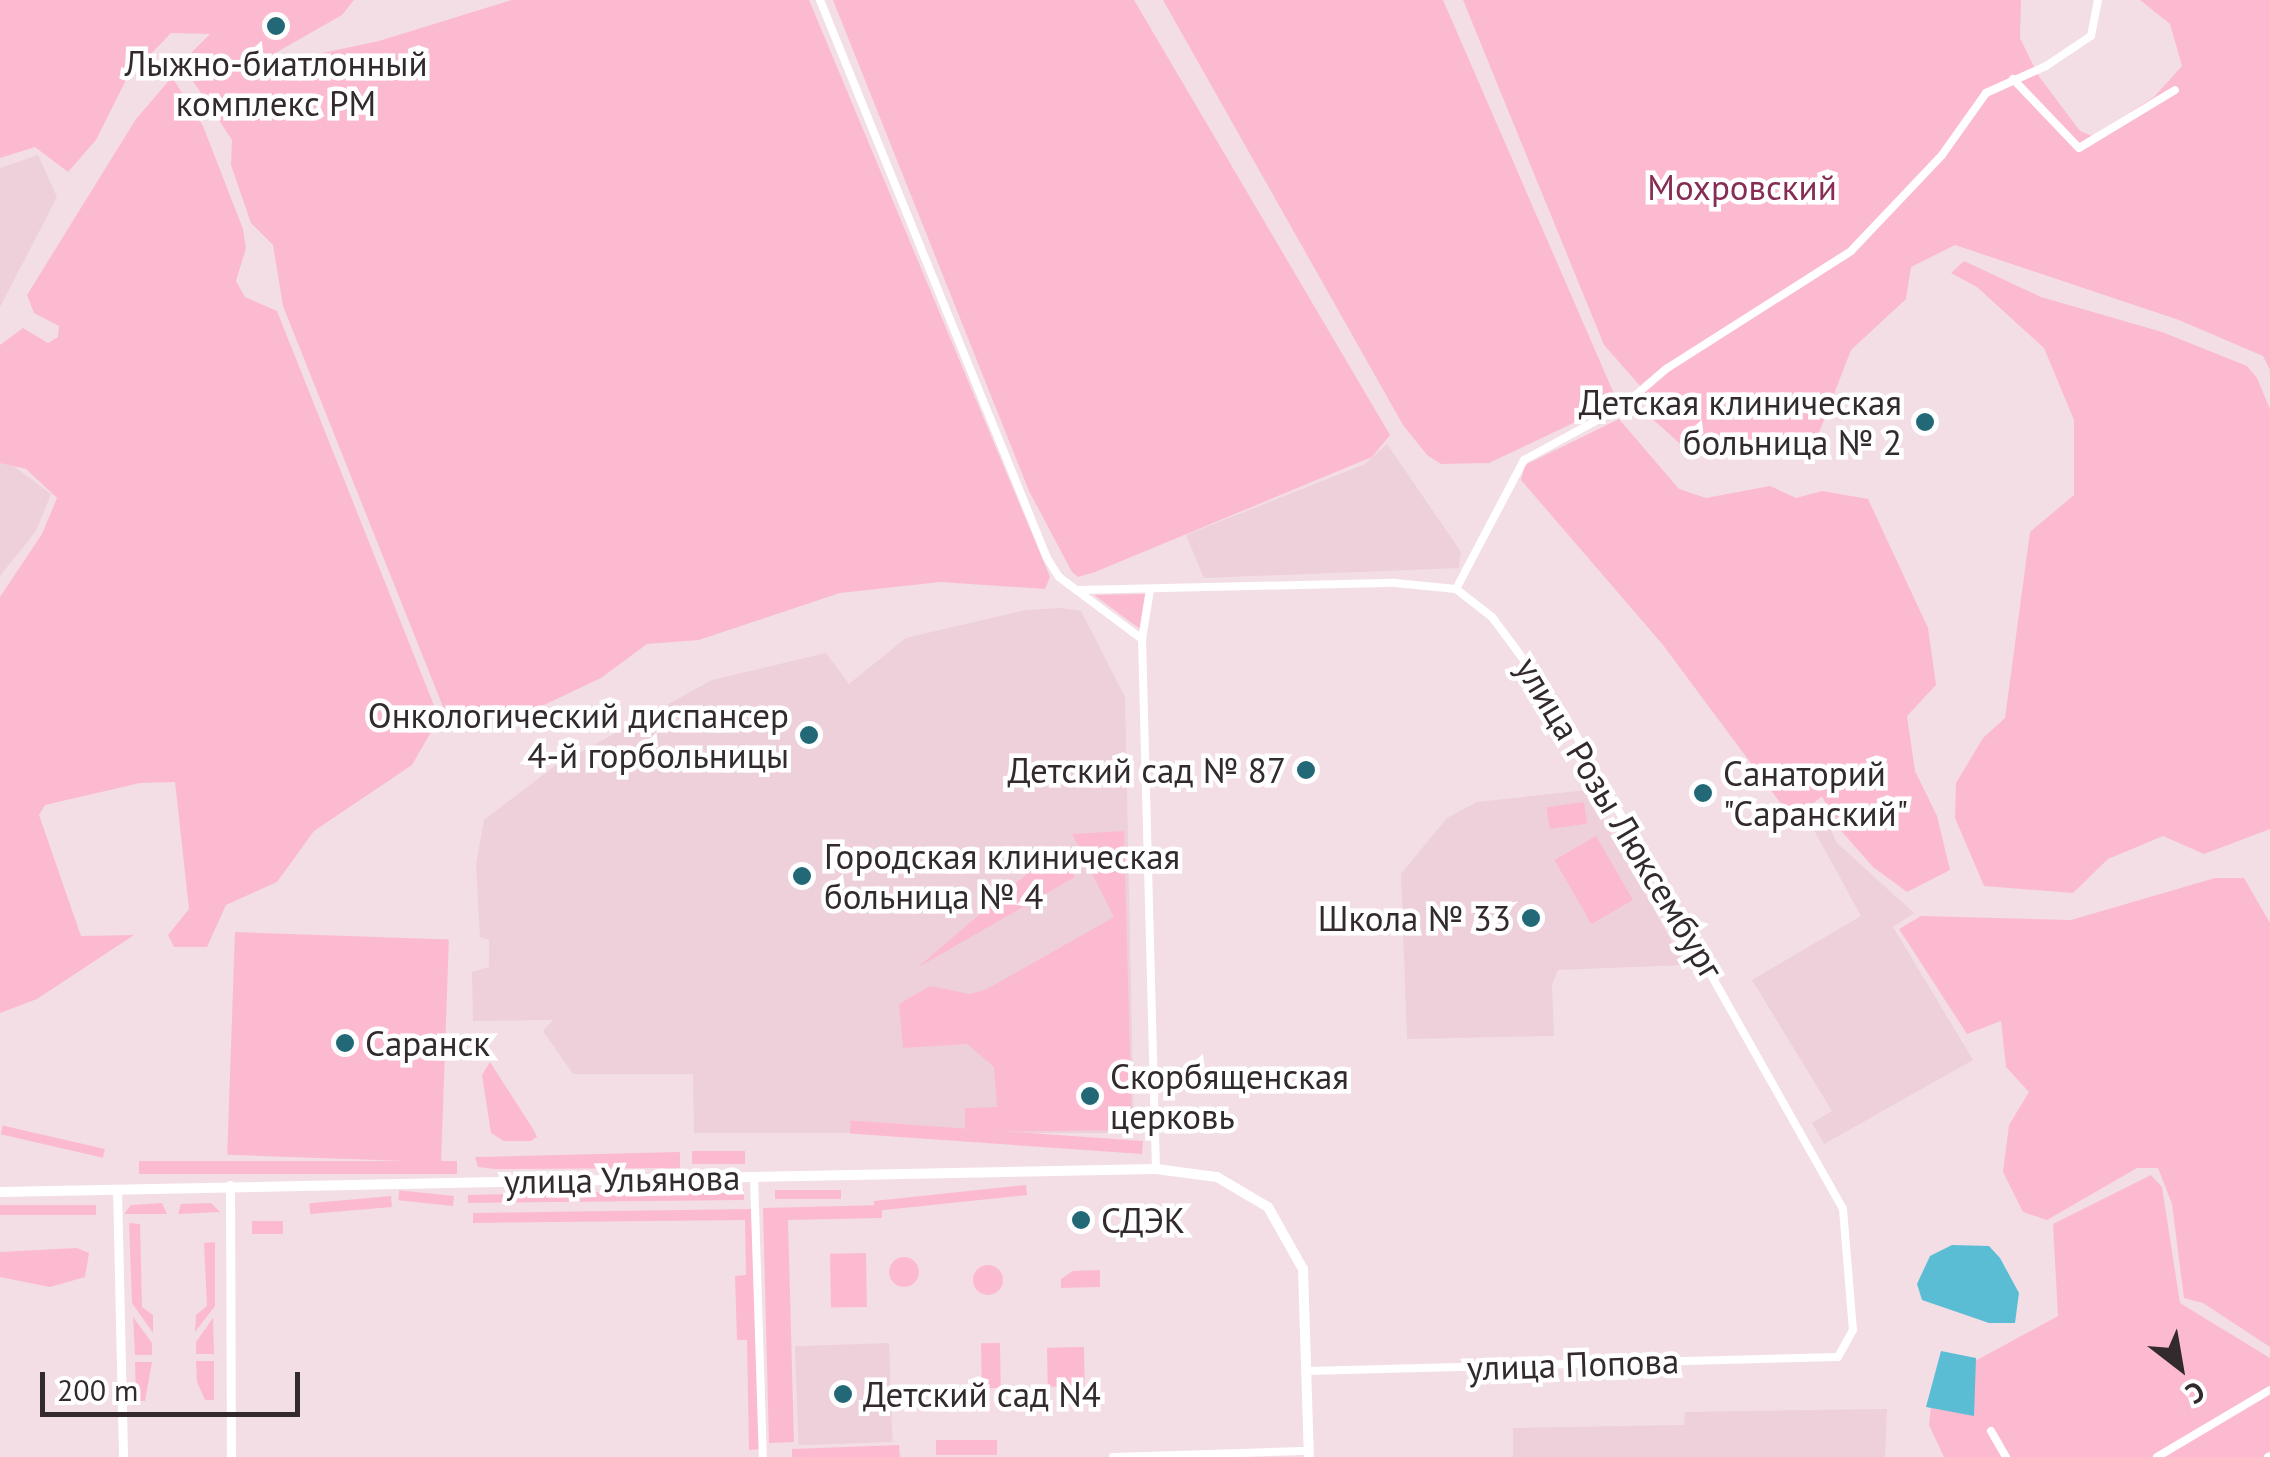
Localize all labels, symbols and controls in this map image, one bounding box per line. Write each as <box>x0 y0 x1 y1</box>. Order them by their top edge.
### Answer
marker: Лыжно-биатлонный комплекс РМ <box>265 15 287 37</box>
place label: Лыжно-биатлонный комплекс РМ <box>124 42 428 124</box>
park label: Мохровский <box>1647 166 1837 208</box>
place label: Детская клиническая больница № 2 <box>1579 381 1902 463</box>
marker: Детская клиническая больница № 2 <box>1912 409 1938 435</box>
street label: улица Розы Люксембург <box>1507 649 1733 987</box>
place label: Онкологический диспансер 4-й горбольницы <box>368 694 789 776</box>
marker: Онкологический диспансер 4-й горбольницы <box>798 724 820 746</box>
place label: Детский сад № 87 <box>1007 749 1286 791</box>
place label: Санаторий "Саранский" <box>1723 752 1908 834</box>
marker: Детский сад № 87 <box>1295 759 1317 781</box>
marker: Санаторий "Саранский" <box>1692 782 1714 804</box>
place label: Городская клиническая больница № 4 <box>824 835 1180 917</box>
marker: Городская клиническая больница № 4 <box>789 863 815 889</box>
place label: Школа № 33 <box>1318 897 1511 939</box>
marker: Школа № 33 <box>1520 907 1542 929</box>
place label: Саранск <box>365 1022 490 1064</box>
marker: Саранск <box>334 1032 356 1054</box>
place label: Скорбященская церковь <box>1110 1055 1349 1137</box>
marker: Скорбященская церковь <box>1079 1085 1101 1107</box>
street label: улица Ульянова <box>503 1156 741 1202</box>
place label: СДЭК <box>1101 1199 1185 1241</box>
marker: СДЭК <box>1070 1209 1092 1231</box>
north arrow <box>2130 1317 2230 1417</box>
street label: улица Попова <box>1466 1339 1680 1389</box>
scale bar <box>45 1352 305 1414</box>
text: 200 m <box>57 1370 138 1409</box>
place label: Детский сад N4 <box>863 1373 1101 1415</box>
text: С <box>2179 1373 2212 1413</box>
marker: Детский сад N4 <box>832 1383 854 1405</box>

